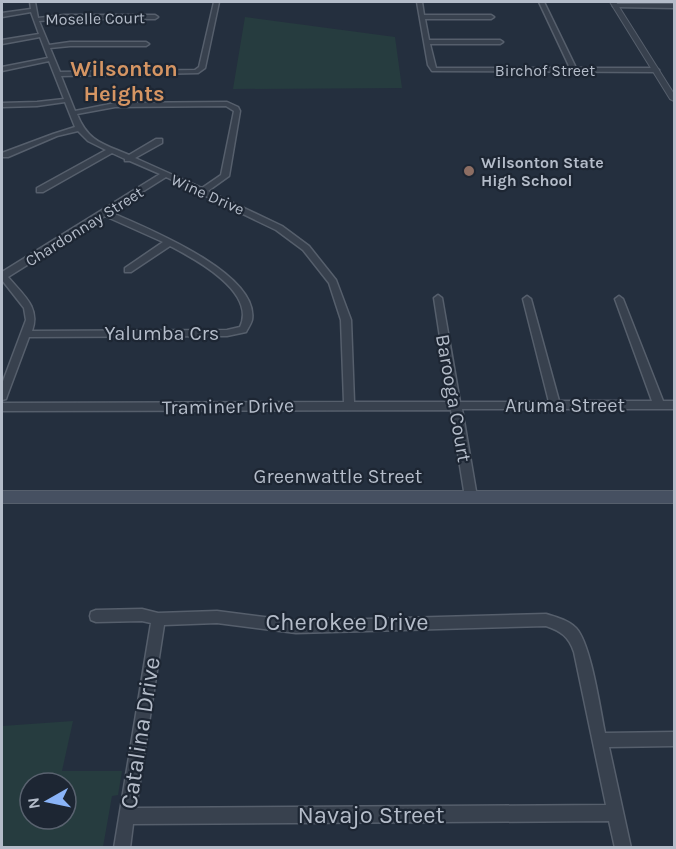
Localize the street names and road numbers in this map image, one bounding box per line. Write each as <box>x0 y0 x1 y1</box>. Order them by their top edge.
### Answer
street label: Moselle Court <box>45 8 145 29</box>
street label: Birchof Street <box>495 61 595 80</box>
street label: Wine Drive <box>168 170 247 219</box>
street label: Chardonnay Street <box>22 182 147 270</box>
street label: Yalumba Crs <box>105 322 219 345</box>
street label: Barooga Court <box>431 332 476 464</box>
street label: Traminer Drive <box>162 394 294 419</box>
street label: Aruma Street <box>505 394 626 417</box>
street label: Greenwattle Street <box>254 465 423 488</box>
street label: Cherokee Drive <box>265 608 429 636</box>
street label: Catalina Drive <box>114 655 166 811</box>
street label: Navajo Street <box>297 801 445 829</box>

